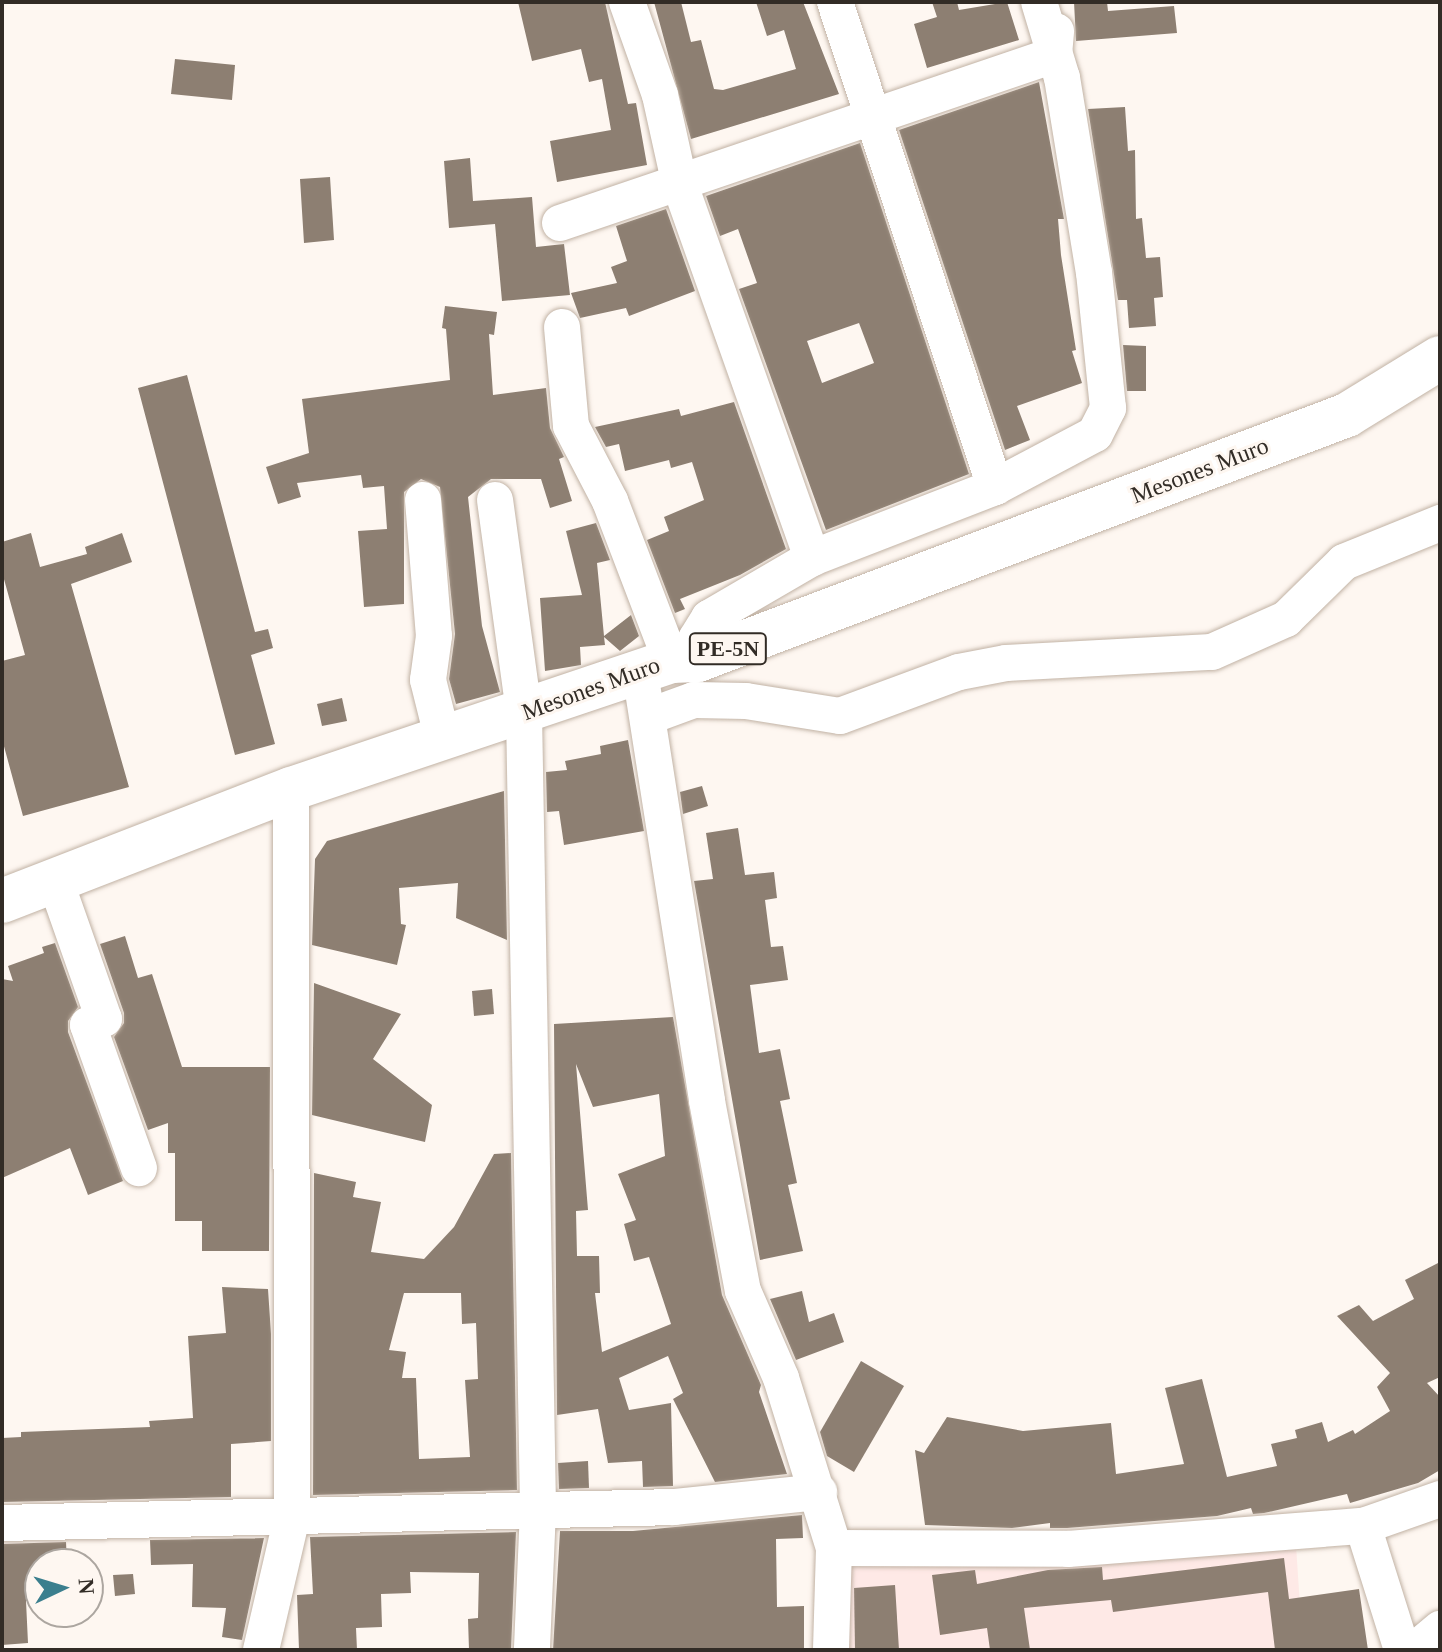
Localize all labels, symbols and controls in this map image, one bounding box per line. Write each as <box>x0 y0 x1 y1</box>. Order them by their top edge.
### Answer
street label: Mesones Muro <box>1127 432 1273 510</box>
road number: PE-5N <box>688 631 768 667</box>
street label: Mesones Muro <box>518 651 664 727</box>
north arrow <box>24 1548 104 1628</box>
text: N <box>73 1578 99 1595</box>

